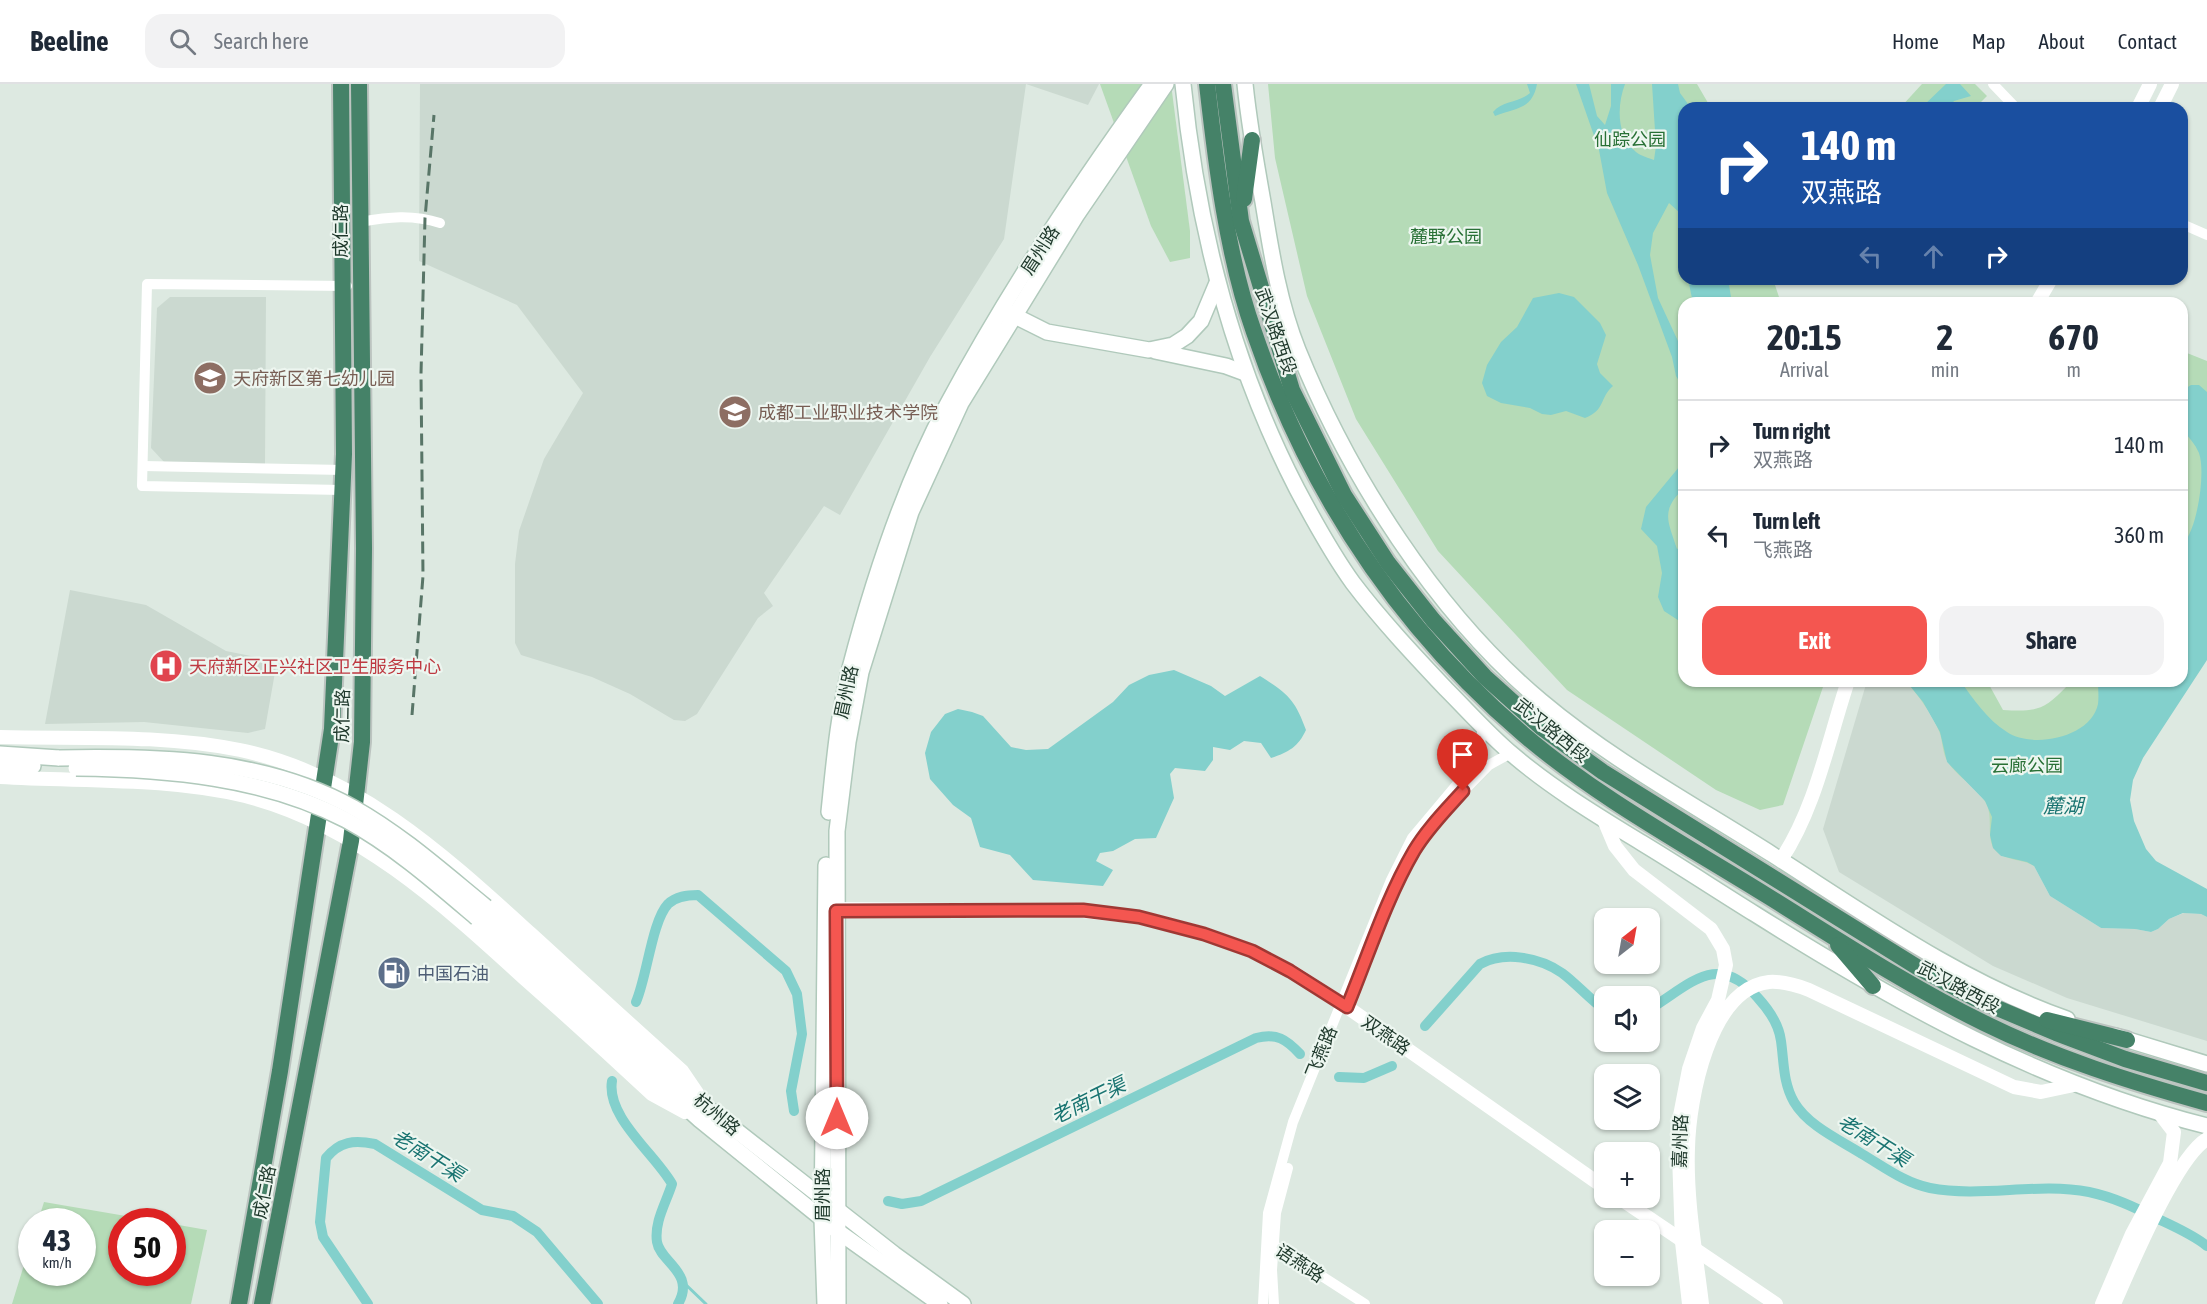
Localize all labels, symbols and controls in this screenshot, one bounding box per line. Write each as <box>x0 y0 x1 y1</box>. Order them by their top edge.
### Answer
search box <box>145 14 565 68</box>
text: Beeline <box>30 25 109 57</box>
icon: search <box>166 25 199 58</box>
text: Search here <box>214 28 309 54</box>
text: Home <box>1892 29 1939 53</box>
text: Map <box>1972 29 2006 53</box>
text: About <box>2039 29 2085 53</box>
text: Contact <box>2118 29 2177 53</box>
text: 140 m <box>1801 121 1896 169</box>
icon: right <box>1702 126 1780 204</box>
park label: 仙踪公园 <box>1594 129 1666 150</box>
text: 双燕路 <box>1801 177 1882 208</box>
street label: 成仁路 <box>330 204 351 258</box>
street label: 眉州路 <box>1016 222 1064 278</box>
park label: 麓野公园 <box>1410 226 1482 247</box>
icon: left <box>1854 240 1887 273</box>
icon: ahead <box>1917 240 1950 273</box>
icon: right <box>1980 240 2013 273</box>
street label: 武汉路西段 <box>1251 285 1301 377</box>
text: 20:15 <box>1767 316 1842 358</box>
text: 2 <box>1937 316 1953 358</box>
text: 670 <box>2048 316 2099 358</box>
text: Arrival <box>1780 358 1829 381</box>
text: min <box>1931 358 1959 381</box>
text: m <box>2066 358 2081 381</box>
school or university icon: 天府新区第七幼儿园 <box>192 360 228 396</box>
place label: 天府新区第七幼儿园 <box>233 368 395 389</box>
school or university icon: 成都工业职业技术学院 <box>717 394 753 430</box>
place label: 成都工业职业技术学院 <box>758 402 938 423</box>
text: Turn right <box>1753 418 1830 444</box>
icon: right <box>1702 429 1735 462</box>
text: 140 m <box>2114 432 2164 458</box>
text: 双燕路 <box>1753 448 1813 471</box>
text: Turn left <box>1753 508 1820 534</box>
icon: left <box>1702 519 1735 552</box>
text: 360 m <box>2114 522 2164 548</box>
text: 飞燕路 <box>1753 538 1813 561</box>
button: Exit <box>1702 606 1927 675</box>
button: Share <box>1939 606 2164 675</box>
hospital icon: 天府新区正兴社区卫生服务中心 <box>148 648 184 684</box>
place label: 天府新区正兴社区卫生服务中心 <box>189 656 441 677</box>
street label: 眉州路 <box>830 663 862 721</box>
street label: 成仁路 <box>331 689 353 743</box>
street label: 武汉路西段 <box>1510 694 1594 766</box>
pin <box>1437 729 1488 791</box>
icon: arrive <box>1446 738 1479 771</box>
park label: 云廊公园 <box>1991 755 2063 776</box>
water label: 麓湖 <box>2043 794 2086 817</box>
north arrow <box>1594 908 1660 974</box>
map controls <box>1594 908 1660 1286</box>
fuel station icon: 中国石油 <box>376 955 412 991</box>
street label: 武汉路西段 <box>1914 957 2004 1017</box>
place label: 中国石油 <box>417 963 489 984</box>
button: sound <box>1594 986 1660 1052</box>
street label: 双燕路 <box>1358 1011 1414 1059</box>
street label: 飞燕路 <box>1301 1023 1341 1081</box>
button: layers <box>1594 1064 1660 1130</box>
water label: 老南干渠 <box>1047 1071 1132 1128</box>
position arrow <box>805 1086 869 1150</box>
street label: 杭州路 <box>690 1089 744 1139</box>
water label: 老南干渠 <box>1834 1109 1917 1173</box>
street label: 嘉州路 <box>1669 1114 1691 1168</box>
water label: 老南干渠 <box>388 1124 471 1188</box>
button: + <box>1594 1142 1660 1208</box>
street label: 成仁路 <box>249 1163 279 1221</box>
street label: 眉州路 <box>812 1168 833 1222</box>
speed limit sign: 50 <box>108 1208 186 1286</box>
button: − <box>1594 1220 1660 1286</box>
text: 43 <box>43 1223 71 1257</box>
street label: 语燕路 <box>1272 1239 1328 1287</box>
text: km/h <box>42 1254 72 1271</box>

